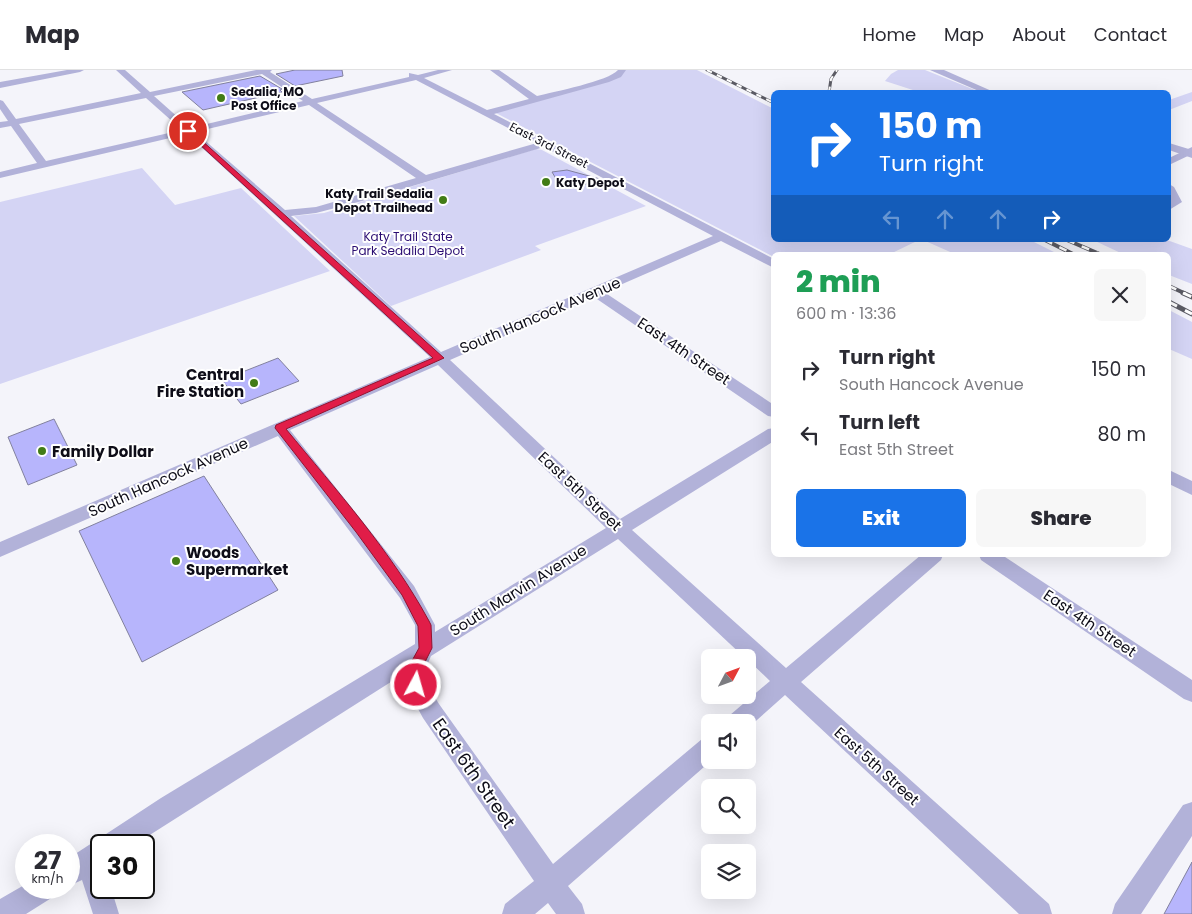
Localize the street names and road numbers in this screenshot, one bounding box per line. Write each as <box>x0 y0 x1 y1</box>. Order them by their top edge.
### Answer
street label: East 3rd Street <box>507 118 591 172</box>
street label: South Hancock Avenue <box>456 272 624 358</box>
street label: East 4th Street <box>634 312 734 390</box>
street label: South Hancock Avenue <box>85 432 251 522</box>
street label: East 5th Street <box>534 447 626 535</box>
street label: South Marvin Avenue <box>446 539 590 641</box>
street label: East 4th Street <box>1040 584 1140 662</box>
street label: East 6th Street <box>427 713 521 833</box>
street label: East 5th Street <box>830 722 924 810</box>

